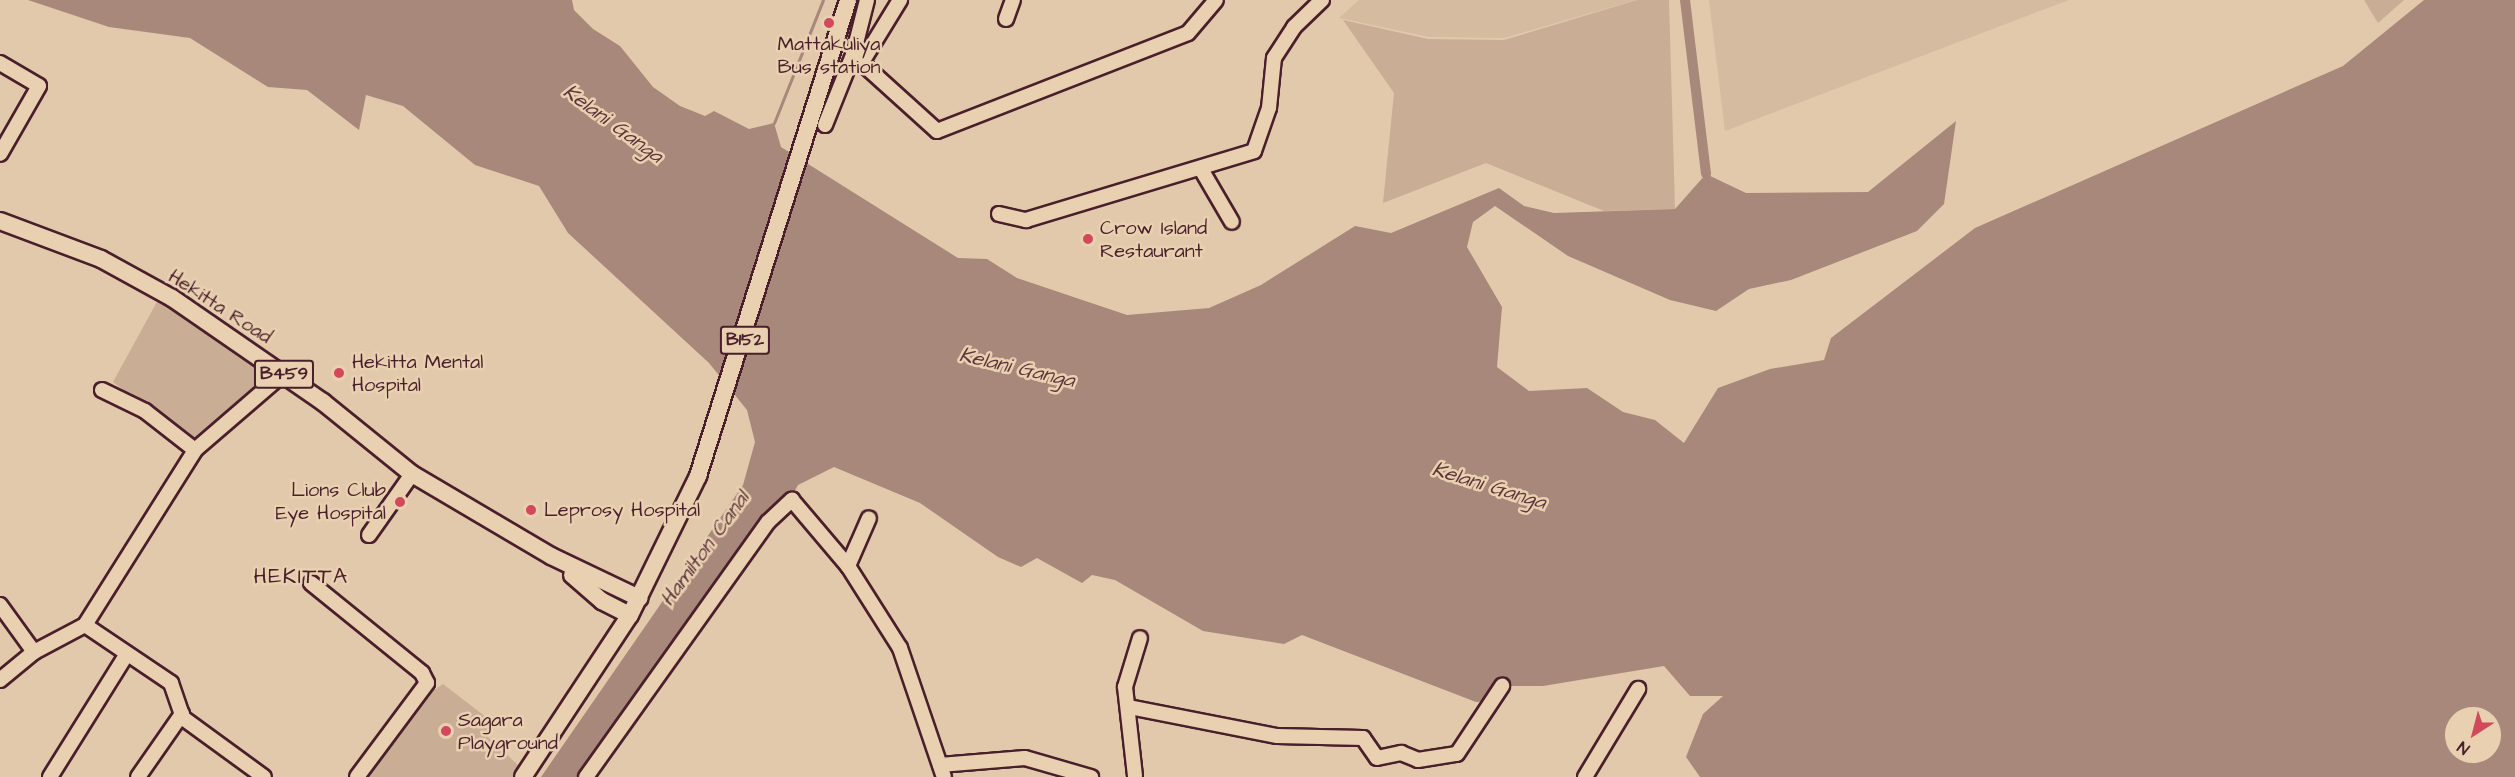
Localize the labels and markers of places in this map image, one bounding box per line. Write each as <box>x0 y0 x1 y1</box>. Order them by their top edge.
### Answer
marker: Mattakuliya Bus station <box>822 16 836 30</box>
place label: Mattakuliya Bus station <box>777 33 881 80</box>
place label: Crow Island Restaurant <box>1100 216 1207 263</box>
marker: Crow Island Restaurant <box>1081 232 1095 246</box>
place label: Hekitta Mental Hospital <box>352 350 483 397</box>
marker: Hekitta Mental Hospital <box>330 364 348 382</box>
place label: Lions Club Eye Hospital <box>275 478 386 525</box>
marker: Lions Club Eye Hospital <box>391 493 409 511</box>
place label: Leprosy Hospital <box>544 498 700 522</box>
marker: Leprosy Hospital <box>522 501 540 519</box>
place label: Sagara Playground <box>458 708 558 755</box>
marker: Sagara Playground <box>439 724 453 738</box>

